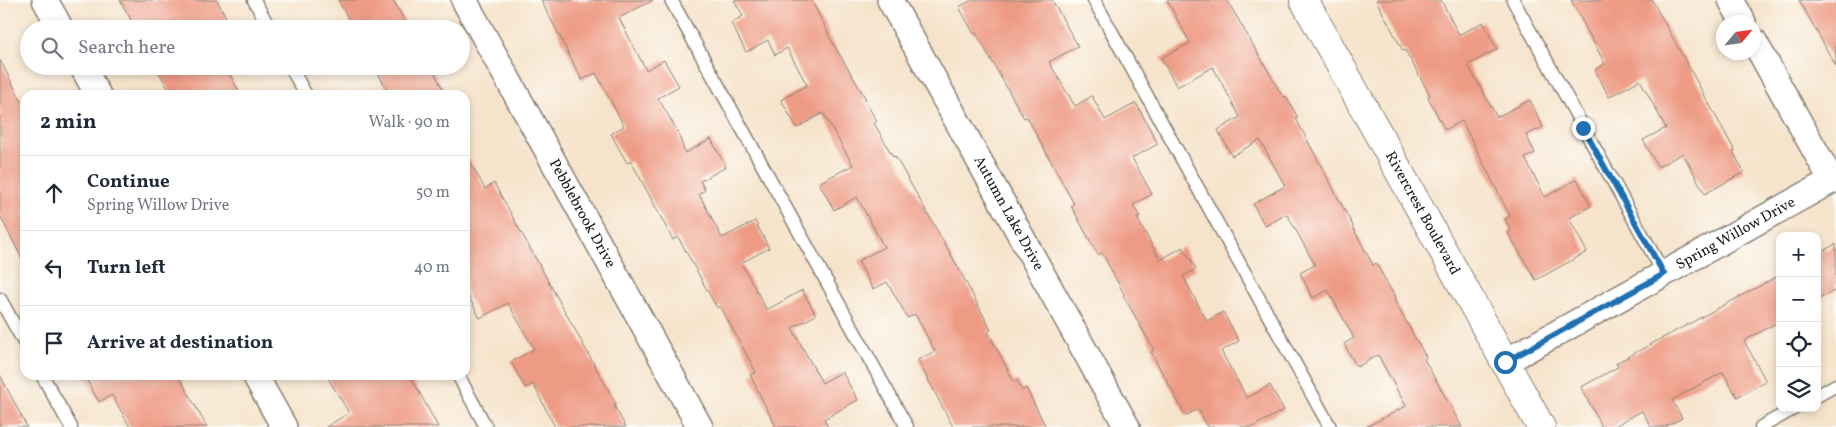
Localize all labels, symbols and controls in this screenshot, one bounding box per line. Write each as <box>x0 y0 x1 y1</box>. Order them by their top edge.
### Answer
north arrow <box>1716 15 1761 60</box>
search box <box>20 20 470 75</box>
icon: search <box>38 34 66 62</box>
text: Search here <box>78 35 175 61</box>
text: 2 min <box>40 108 97 137</box>
text: Walk · 90 m <box>368 112 450 134</box>
route end <box>1572 117 1595 140</box>
street label: Rivercrest Boulevard <box>1380 148 1465 279</box>
street label: Autumn Lake Drive <box>968 152 1049 275</box>
street label: Pebblebrook Drive <box>543 155 621 272</box>
text: Continue <box>87 169 170 195</box>
icon: ahead <box>40 179 68 207</box>
text: 50 m <box>416 182 450 204</box>
street label: Spring Willow Drive <box>1672 192 1799 275</box>
text: Spring Willow Drive <box>87 195 229 217</box>
map controls <box>1776 232 1821 412</box>
button: + <box>1776 232 1821 277</box>
icon: left <box>40 254 68 282</box>
text: Turn left <box>87 255 166 281</box>
text: 40 m <box>414 257 450 279</box>
button: − <box>1776 277 1821 322</box>
button: locate <box>1776 322 1821 367</box>
icon: arrive <box>40 329 68 357</box>
text: Arrive at destination <box>87 330 273 356</box>
route start <box>1494 351 1517 374</box>
button: layers <box>1776 367 1821 412</box>

